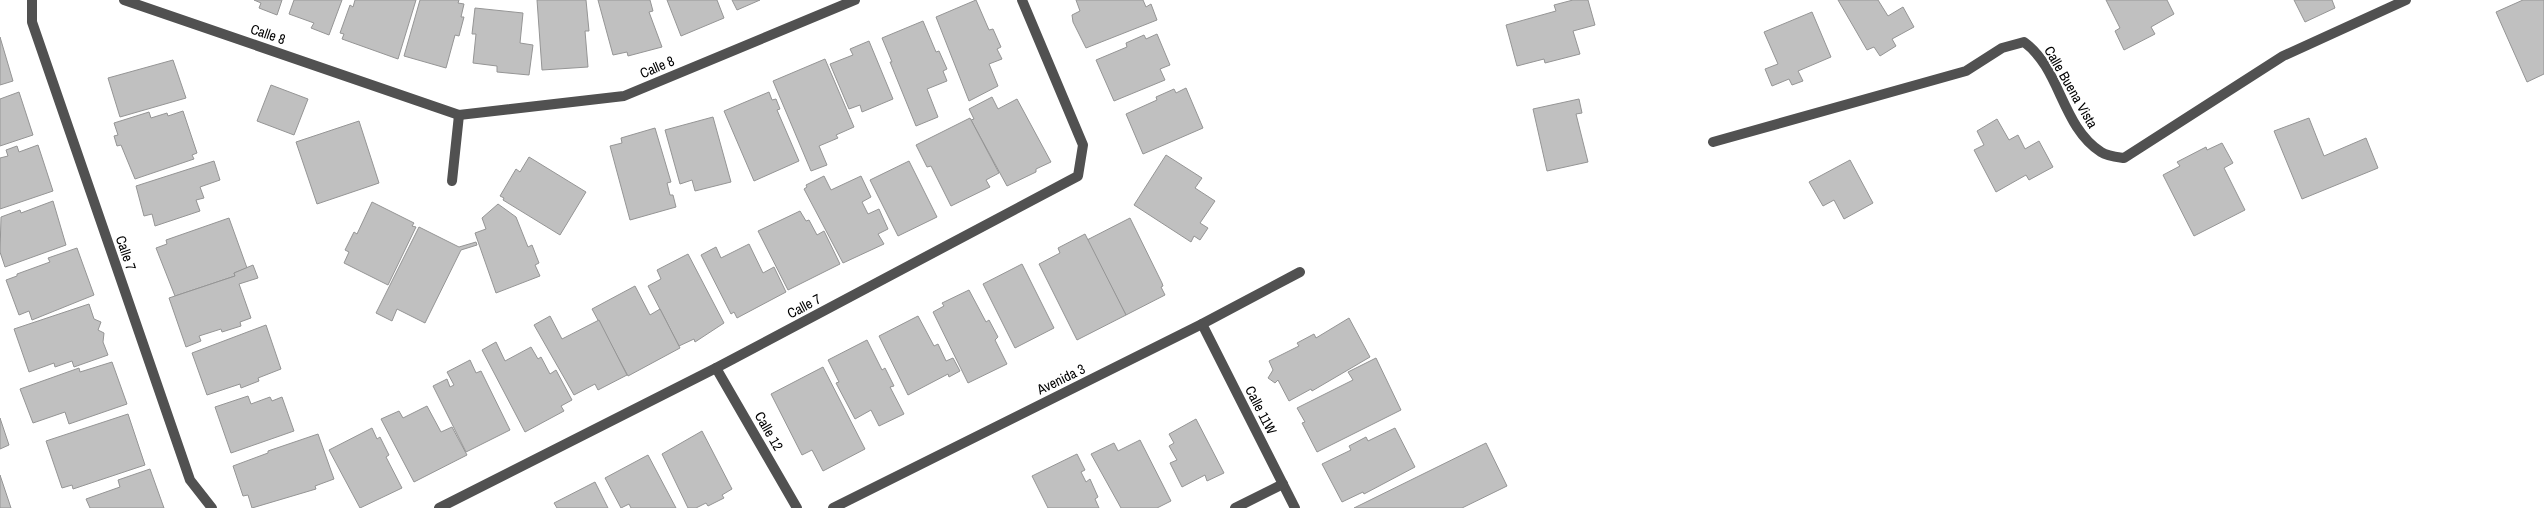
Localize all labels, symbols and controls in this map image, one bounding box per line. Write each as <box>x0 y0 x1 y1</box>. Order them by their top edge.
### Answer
street label: Calle 8 <box>248 20 288 48</box>
street label: Calle Buena Vista <box>2040 43 2102 132</box>
street label: Calle 8 <box>637 52 677 82</box>
street label: Calle 7 <box>112 233 140 273</box>
street label: Calle 7 <box>784 290 824 322</box>
street label: Avenida 3 <box>1033 360 1088 399</box>
street label: Calle 11W <box>1241 383 1281 437</box>
street label: Calle 12 <box>751 408 787 454</box>

